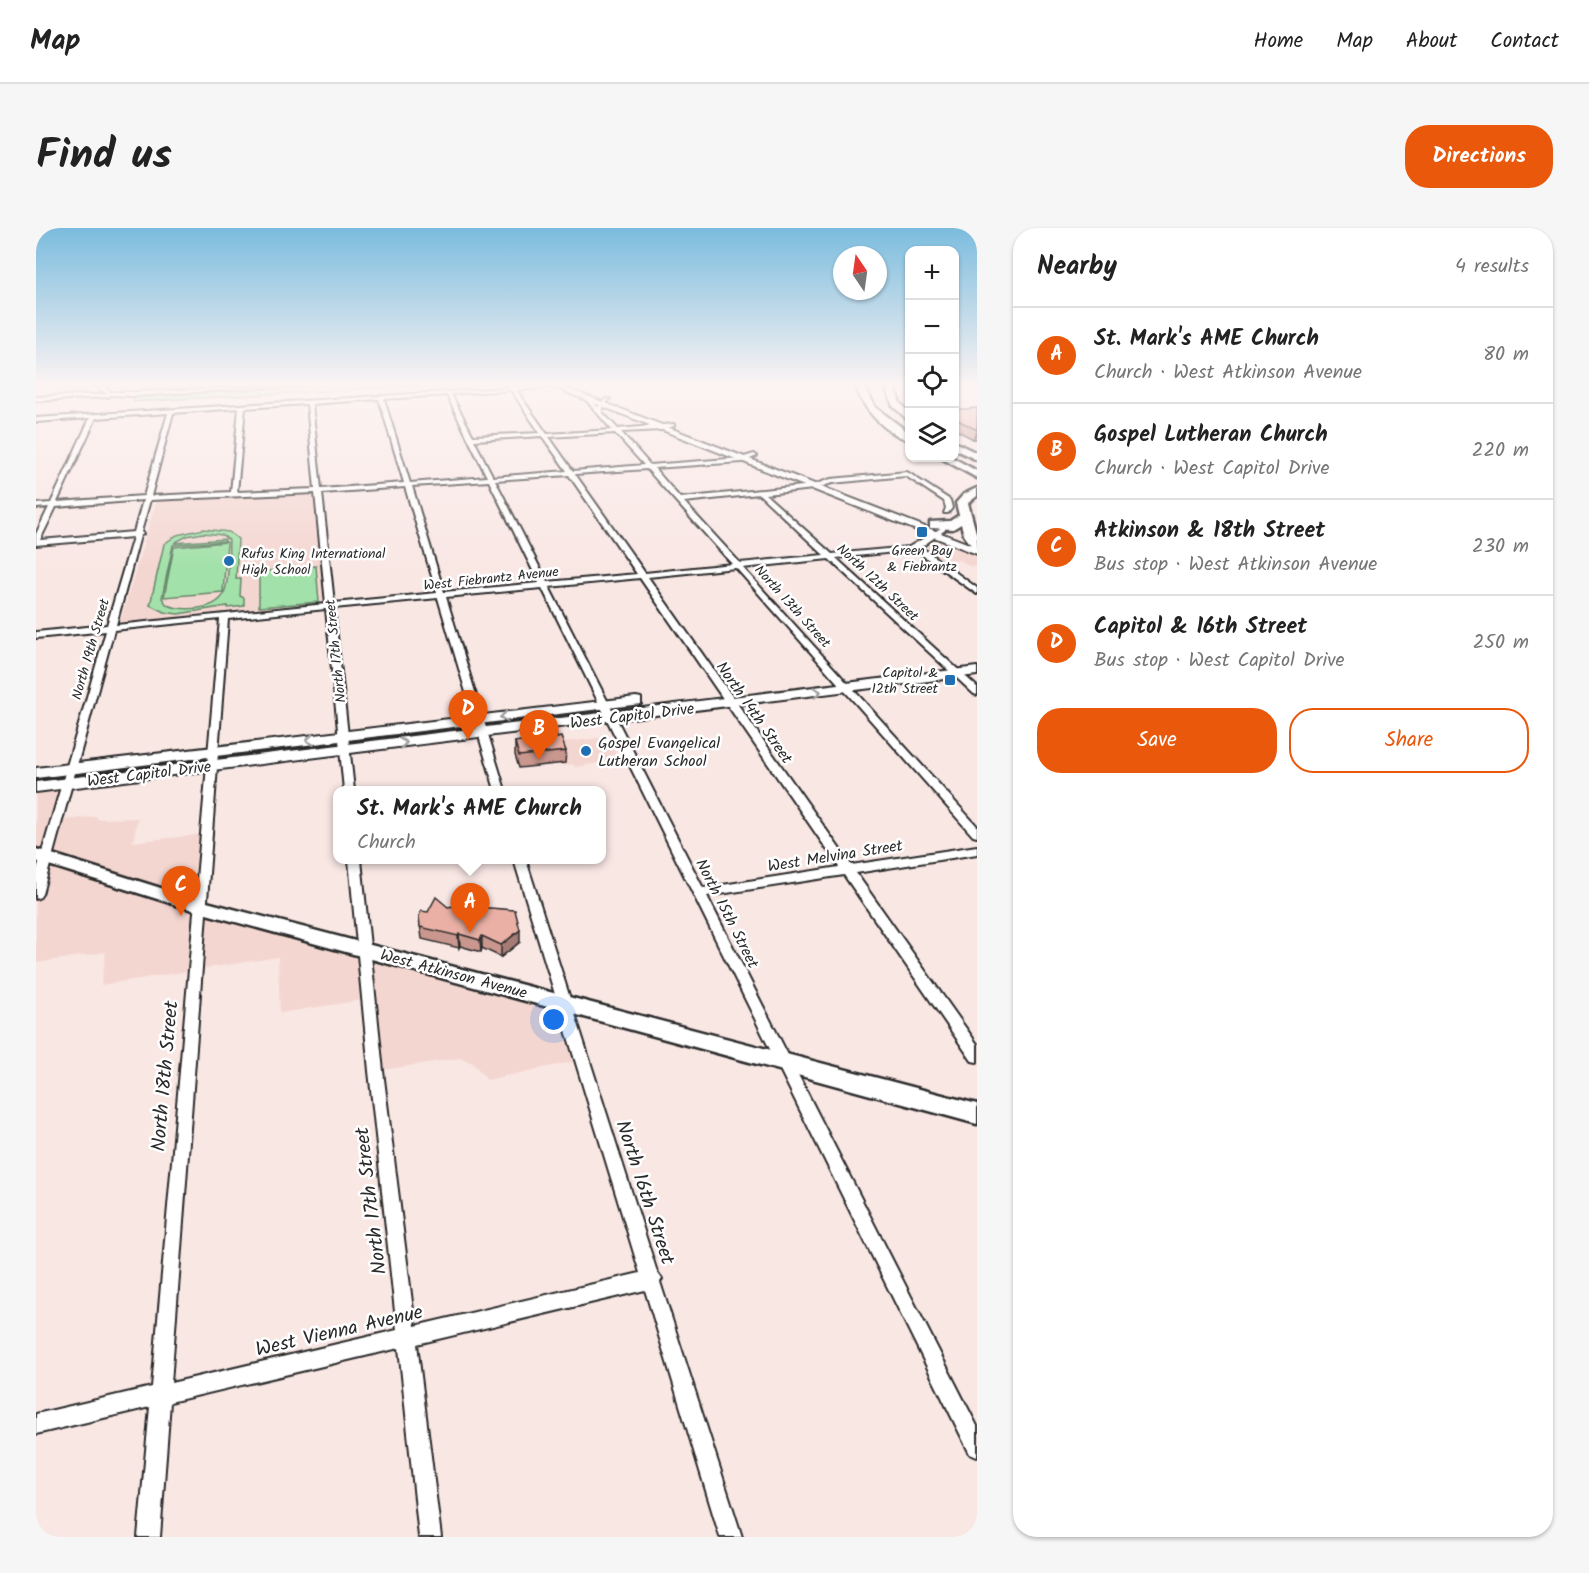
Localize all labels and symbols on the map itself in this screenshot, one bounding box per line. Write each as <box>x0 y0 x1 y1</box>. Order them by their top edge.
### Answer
north arrow <box>833 246 887 300</box>
marker: Green Bay & Fiebrantz <box>915 525 929 539</box>
street label: North 12th Street <box>831 539 924 627</box>
place label: Green Bay & Fiebrantz <box>887 540 957 578</box>
place label: Rufus King International High School <box>241 543 386 581</box>
marker: Rufus King International High School <box>222 554 236 568</box>
street label: North 13th Street <box>749 560 836 654</box>
street label: West Fiebrantz Avenue <box>423 561 560 597</box>
street label: North 19th Street <box>66 596 116 702</box>
street label: North 17th Street <box>320 598 352 704</box>
street label: North 14th Street <box>709 656 799 770</box>
place label: Capitol & 12th Street <box>871 662 939 700</box>
marker: Capitol & 12th Street <box>943 673 957 687</box>
one-way arrow <box>813 686 822 698</box>
pin: D <box>448 690 488 740</box>
street label: West Capitol Drive <box>569 696 696 737</box>
one-way arrow <box>499 710 508 723</box>
pin: B <box>520 710 558 760</box>
place label: Gospel Evangelical Lutheran School <box>598 731 720 774</box>
one-way arrow <box>306 733 315 746</box>
one-way arrow <box>398 737 407 749</box>
marker: Gospel Evangelical Lutheran School <box>579 744 593 758</box>
street label: West Capitol Drive <box>86 754 213 795</box>
street label: West Melvina Street <box>766 833 905 880</box>
street label: North 15th Street <box>688 855 765 974</box>
pin: C <box>162 866 200 916</box>
pin: A <box>450 884 490 933</box>
street label: West Atkinson Avenue <box>377 943 530 1006</box>
street label: North 18th Street <box>143 999 189 1153</box>
your location <box>539 1005 568 1034</box>
street label: North 16th Street <box>606 1116 683 1269</box>
street label: North 17th Street <box>347 1125 397 1276</box>
street label: West Vienna Avenue <box>253 1297 426 1367</box>

